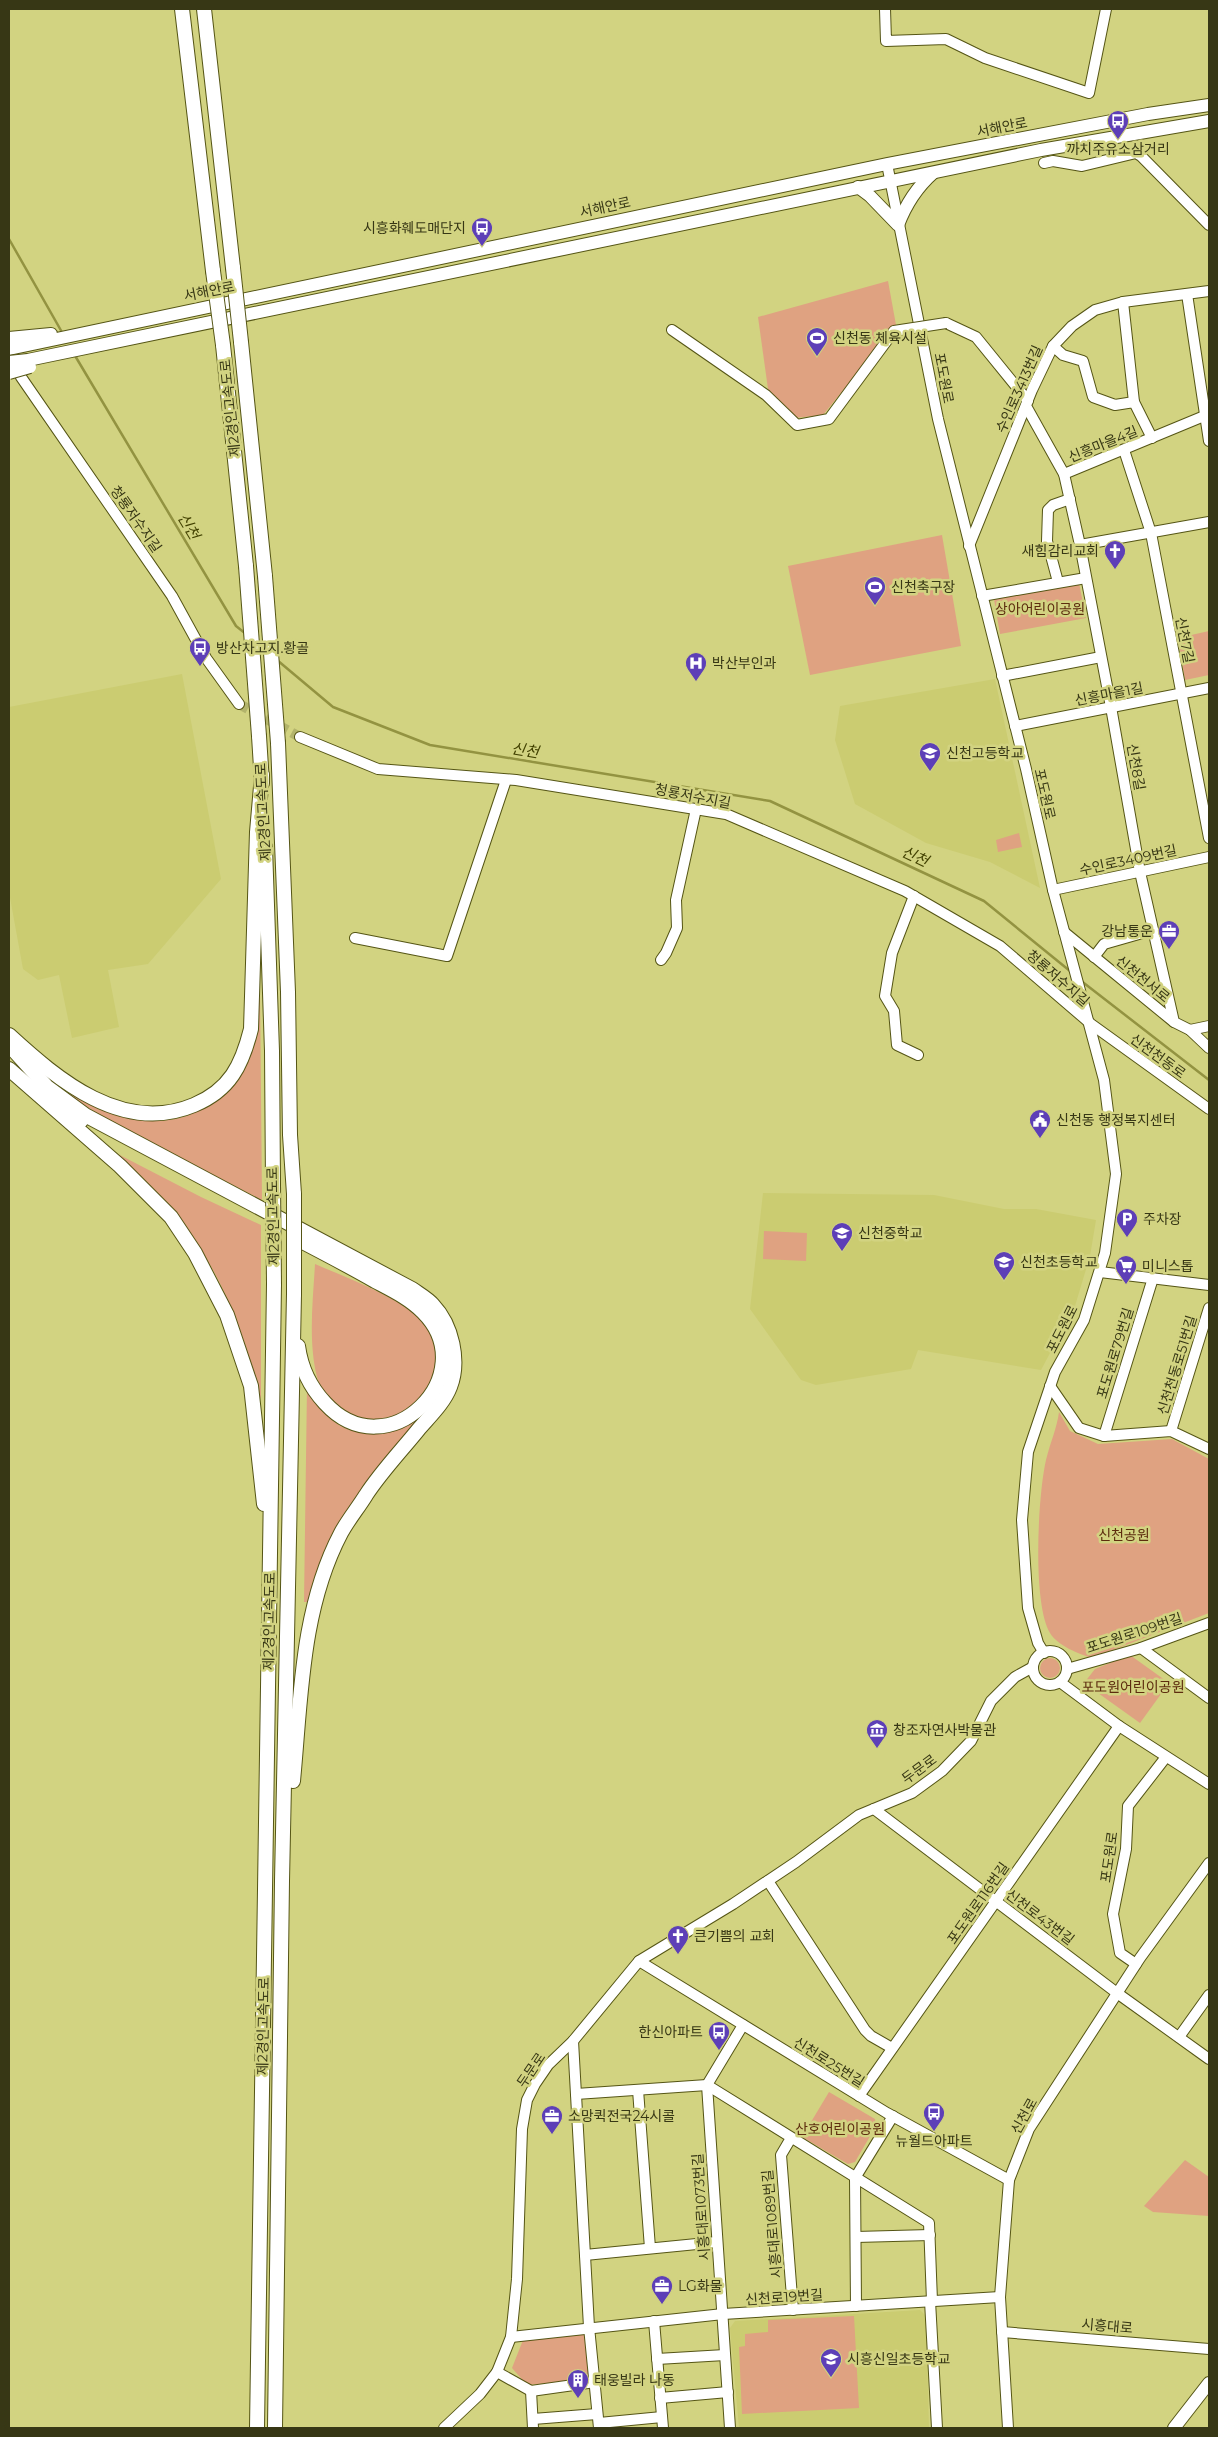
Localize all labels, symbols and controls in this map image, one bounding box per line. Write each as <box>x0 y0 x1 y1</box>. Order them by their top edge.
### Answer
bus stop icon: 까치주유소삼거리 <box>1106 109 1130 140</box>
street label: 서해안로 <box>975 113 1029 141</box>
place label: 까치주유소삼거리 <box>1066 140 1170 158</box>
street label: 서해안로 <box>578 193 632 221</box>
bus stop icon: 시흥화훼도매단지 <box>470 216 494 247</box>
place label: 시흥화훼도매단지 <box>363 219 466 237</box>
street label: 서해안로 <box>182 277 236 305</box>
sports icon: 신천동 체육시설 <box>805 326 829 357</box>
place label: 신천동 체육시설 <box>833 329 927 347</box>
street label: 수인로3413번길 <box>992 342 1046 436</box>
street label: 포도원로 <box>930 351 958 405</box>
street label: 제2경인고속도로 <box>216 358 244 458</box>
street label: 신흥마을4길 <box>1065 422 1141 466</box>
street label: 청룡저수지길 <box>106 482 166 556</box>
water label: 신천 <box>174 509 205 545</box>
church icon: 새힘감리교회 <box>1103 539 1127 570</box>
place label: 새힘감리교회 <box>1022 542 1099 560</box>
sports icon: 신천축구장 <box>863 575 887 606</box>
place label: 신천축구장 <box>891 578 956 596</box>
park label: 상아어린이공원 <box>995 600 1085 618</box>
street label: 신천7길 <box>1172 615 1198 665</box>
bus stop icon: 방산차고지.황골 <box>188 636 212 667</box>
place label: 방산차고지.황골 <box>216 639 309 657</box>
hospital icon: 박산부인과 <box>684 651 708 682</box>
place label: 박산부인과 <box>712 654 777 672</box>
street label: 신흥마을1길 <box>1073 679 1145 709</box>
water label: 신천 <box>510 738 542 762</box>
school or university icon: 신천고등학교 <box>918 741 942 772</box>
street label: 신천8길 <box>1123 742 1149 792</box>
place label: 신천고등학교 <box>946 744 1023 762</box>
street label: 제2경인고속도로 <box>251 762 275 861</box>
street label: 포도원로 <box>1030 767 1060 821</box>
street label: 청룡저수지길 <box>653 780 733 812</box>
street label: 수인로3409번길 <box>1078 841 1178 879</box>
water label: 신천 <box>898 842 934 871</box>
office icon: 강남통운 <box>1157 919 1181 950</box>
place label: 강남통운 <box>1101 922 1153 940</box>
street label: 청룡저수지길 <box>1023 946 1093 1010</box>
street label: 신천천서로 <box>1112 952 1174 1006</box>
street label: 신천천동로 <box>1127 1030 1189 1082</box>
public building icon: 신천동 행정복지센터 <box>1028 1108 1052 1139</box>
place label: 신천동 행정복지센터 <box>1056 1111 1176 1129</box>
street label: 제2경인고속도로 <box>263 1167 283 1265</box>
parking icon: 주차장 <box>1115 1207 1139 1238</box>
place label: 주차장 <box>1143 1210 1182 1228</box>
school or university icon: 신천중학교 <box>830 1221 854 1252</box>
place label: 신천중학교 <box>858 1224 923 1242</box>
school or university icon: 신천초등학교 <box>992 1250 1016 1281</box>
place label: 신천초등학교 <box>1020 1253 1097 1271</box>
supermarket icon: 미니스톱 <box>1114 1254 1138 1285</box>
place label: 미니스톱 <box>1142 1257 1194 1275</box>
street label: 포도원로 <box>1042 1302 1082 1356</box>
street label: 포도원로79번길 <box>1093 1305 1137 1401</box>
street label: 신천천동로51번길 <box>1153 1313 1201 1417</box>
park label: 신천공원 <box>1098 1526 1150 1544</box>
street label: 제2경인고속도로 <box>259 1572 279 1670</box>
street label: 포도원로109번길 <box>1084 1609 1184 1657</box>
park label: 포도원어린이공원 <box>1081 1678 1185 1696</box>
museum icon: 창조자연사박물관 <box>865 1718 889 1749</box>
place label: 창조자연사박물관 <box>893 1721 996 1739</box>
street label: 두문로 <box>898 1750 940 1788</box>
street label: 포도원로 <box>1097 1830 1122 1884</box>
street label: 포도원로116번길 <box>943 1859 1013 1947</box>
street label: 신천로43번길 <box>1002 1885 1078 1949</box>
church icon: 큰기쁨의 교회 <box>666 1924 690 1955</box>
place label: 큰기쁨의 교회 <box>694 1927 775 1945</box>
street label: 제2경인고속도로 <box>253 1977 273 2075</box>
bus stop icon: 한신아파트 <box>707 2020 731 2051</box>
place label: 한신아파트 <box>639 2023 703 2041</box>
street label: 신천로25번길 <box>790 2033 868 2091</box>
street label: 두문로 <box>513 2049 549 2091</box>
street label: 신천로 <box>1007 2095 1041 2137</box>
bus stop icon: 뉴월드아파트 <box>922 2101 946 2132</box>
office icon: 소망퀵전국24시콜 <box>540 2104 564 2135</box>
place label: 소망퀵전국24시콜 <box>568 2107 675 2125</box>
park label: 산호어린이공원 <box>795 2120 885 2138</box>
place label: 뉴월드아파트 <box>895 2132 973 2150</box>
street label: 시흥대로1073번길 <box>688 2153 714 2261</box>
street label: 시흥대로1089번길 <box>758 2169 786 2279</box>
office icon: LG화물 <box>650 2274 674 2305</box>
place label: LG화물 <box>678 2277 723 2295</box>
street label: 신천로19번길 <box>744 2285 824 2309</box>
street label: 시흥대로 <box>1081 2315 1134 2337</box>
school or university icon: 시흥신일초등학교 <box>819 2347 843 2378</box>
place label: 시흥신일초등학교 <box>847 2350 950 2368</box>
building icon: 태웅빌라 나동 <box>566 2368 590 2399</box>
place label: 태웅빌라 나동 <box>594 2371 675 2389</box>

